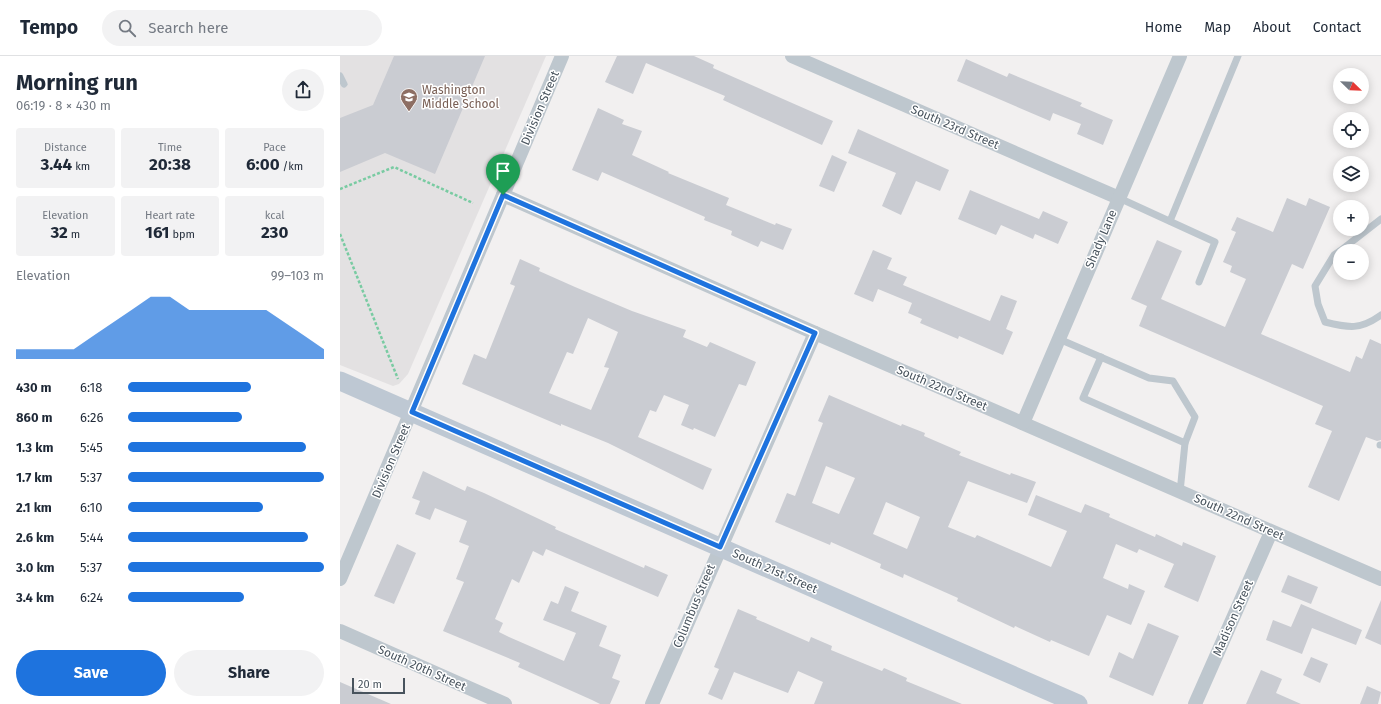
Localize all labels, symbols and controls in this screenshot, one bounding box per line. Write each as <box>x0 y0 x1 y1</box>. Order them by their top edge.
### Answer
search box <box>102 10 382 46</box>
text: Tempo <box>20 16 78 39</box>
icon: search <box>116 17 138 39</box>
text: Search here <box>148 19 228 37</box>
text: Home <box>1145 19 1182 36</box>
text: Map <box>1204 19 1231 36</box>
text: About <box>1253 19 1291 36</box>
text: Contact <box>1313 19 1361 36</box>
street label: Division Street <box>518 68 562 147</box>
north arrow <box>1333 68 1369 104</box>
map controls <box>1333 68 1369 280</box>
text: Morning run <box>16 69 138 96</box>
button: share <box>282 69 324 111</box>
place label: Washington Middle School <box>422 83 500 111</box>
school or university icon: Washington Middle School <box>399 87 419 112</box>
text: 06:19 · 8 × 430 m <box>16 98 111 113</box>
street label: South 23rd Street <box>909 102 1002 152</box>
button: locate <box>1333 112 1369 148</box>
text: Distance <box>44 141 87 154</box>
text: Time <box>158 141 182 154</box>
text: Pace <box>263 141 286 154</box>
text: 3.44 <box>40 154 72 175</box>
text: 20:38 <box>149 154 191 175</box>
text: 6:00 <box>246 154 280 175</box>
pin <box>486 154 520 195</box>
button: layers <box>1333 156 1369 192</box>
text: km <box>72 160 90 173</box>
text: /km <box>280 160 303 173</box>
icon: arrive <box>492 160 514 182</box>
button: + <box>1333 200 1369 236</box>
street label: Shady Lane <box>1082 208 1120 270</box>
text: Elevation <box>42 209 88 222</box>
text: Heart rate <box>145 209 195 222</box>
text: kcal <box>265 209 285 222</box>
text: 32 <box>50 222 68 243</box>
text: 161 <box>145 222 169 243</box>
text: 230 <box>261 222 288 243</box>
text: m <box>68 228 80 241</box>
text: bpm <box>169 228 195 241</box>
button: − <box>1333 244 1369 280</box>
text: Elevation <box>16 268 70 283</box>
text: 99–103 m <box>271 268 324 283</box>
street label: South 22nd Street <box>895 363 990 414</box>
text: 430 m <box>16 380 52 395</box>
text: 6:18 <box>80 380 102 395</box>
text: 860 m <box>16 410 53 425</box>
text: 6:26 <box>80 410 103 425</box>
street label: Division Street <box>369 421 413 500</box>
text: 1.3 km <box>16 440 53 455</box>
text: 5:45 <box>80 440 103 455</box>
text: 1.7 km <box>16 470 52 485</box>
text: 5:37 <box>80 470 102 485</box>
street label: South 22nd Street <box>1192 491 1287 543</box>
text: 2.1 km <box>16 500 52 515</box>
text: 6:10 <box>80 500 102 515</box>
text: 2.6 km <box>16 530 54 545</box>
text: 5:44 <box>80 530 103 545</box>
street label: South 21st Street <box>730 546 820 596</box>
text: 3.0 km <box>16 560 55 575</box>
text: 5:37 <box>80 560 102 575</box>
street label: Columbus Street <box>670 561 718 650</box>
street label: Madison Street <box>1210 577 1256 658</box>
text: 3.4 km <box>16 590 54 605</box>
text: 6:24 <box>80 590 103 605</box>
street label: South 20th Street <box>376 642 469 694</box>
button: Save <box>16 650 166 696</box>
button: Share <box>174 650 324 696</box>
scale bar <box>352 676 405 695</box>
text: 20 m <box>358 678 382 691</box>

